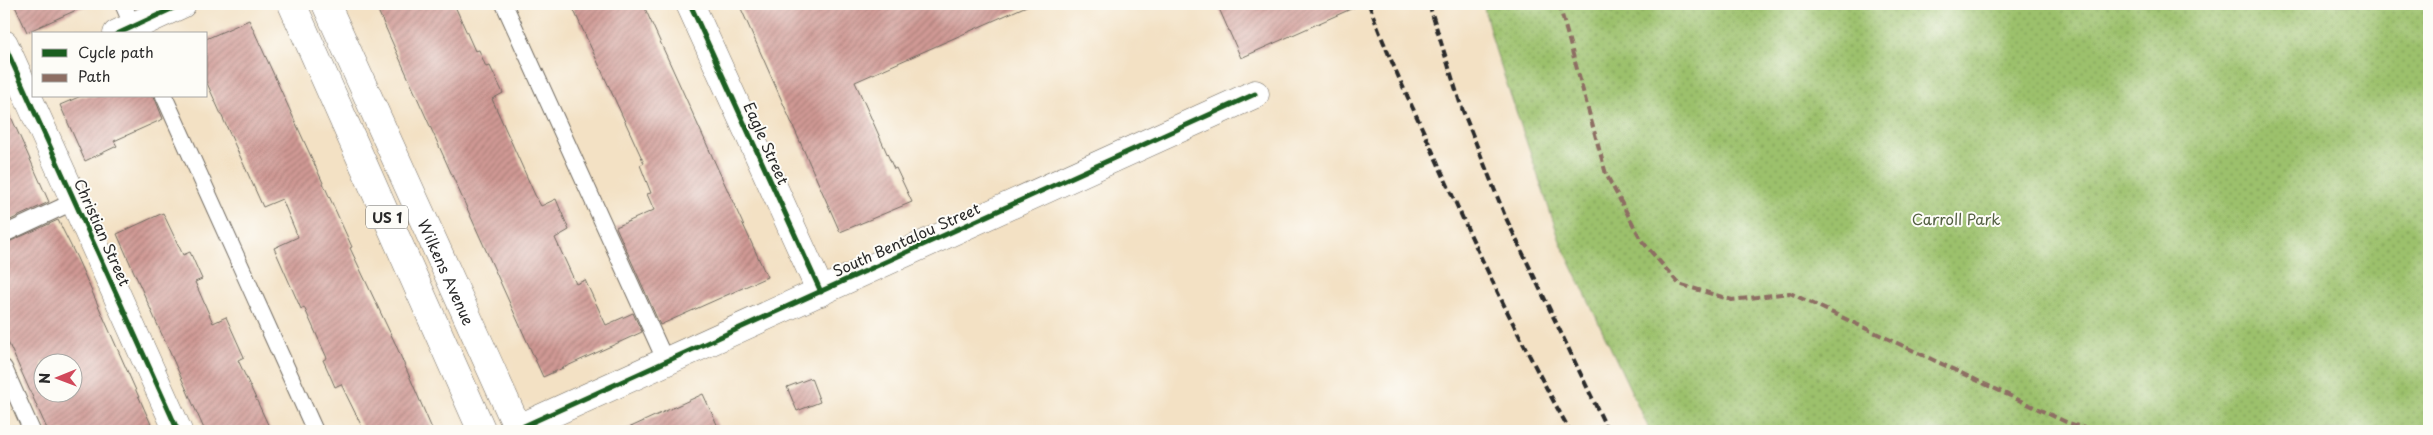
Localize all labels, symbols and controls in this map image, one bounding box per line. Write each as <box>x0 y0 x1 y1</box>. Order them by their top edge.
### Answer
legend <box>32 32 208 98</box>
text: Cycle path <box>78 40 154 63</box>
text: Path <box>78 64 110 87</box>
street label: Eagle Street <box>738 98 796 188</box>
street label: Christian Street <box>69 175 137 289</box>
street label: South Bentalou Street <box>829 196 983 282</box>
road number: US 1 <box>366 206 408 228</box>
park label: Carroll Park <box>1912 207 2000 230</box>
street label: Wilkens Avenue <box>413 215 481 329</box>
north arrow <box>32 352 82 402</box>
text: N <box>34 373 55 384</box>

